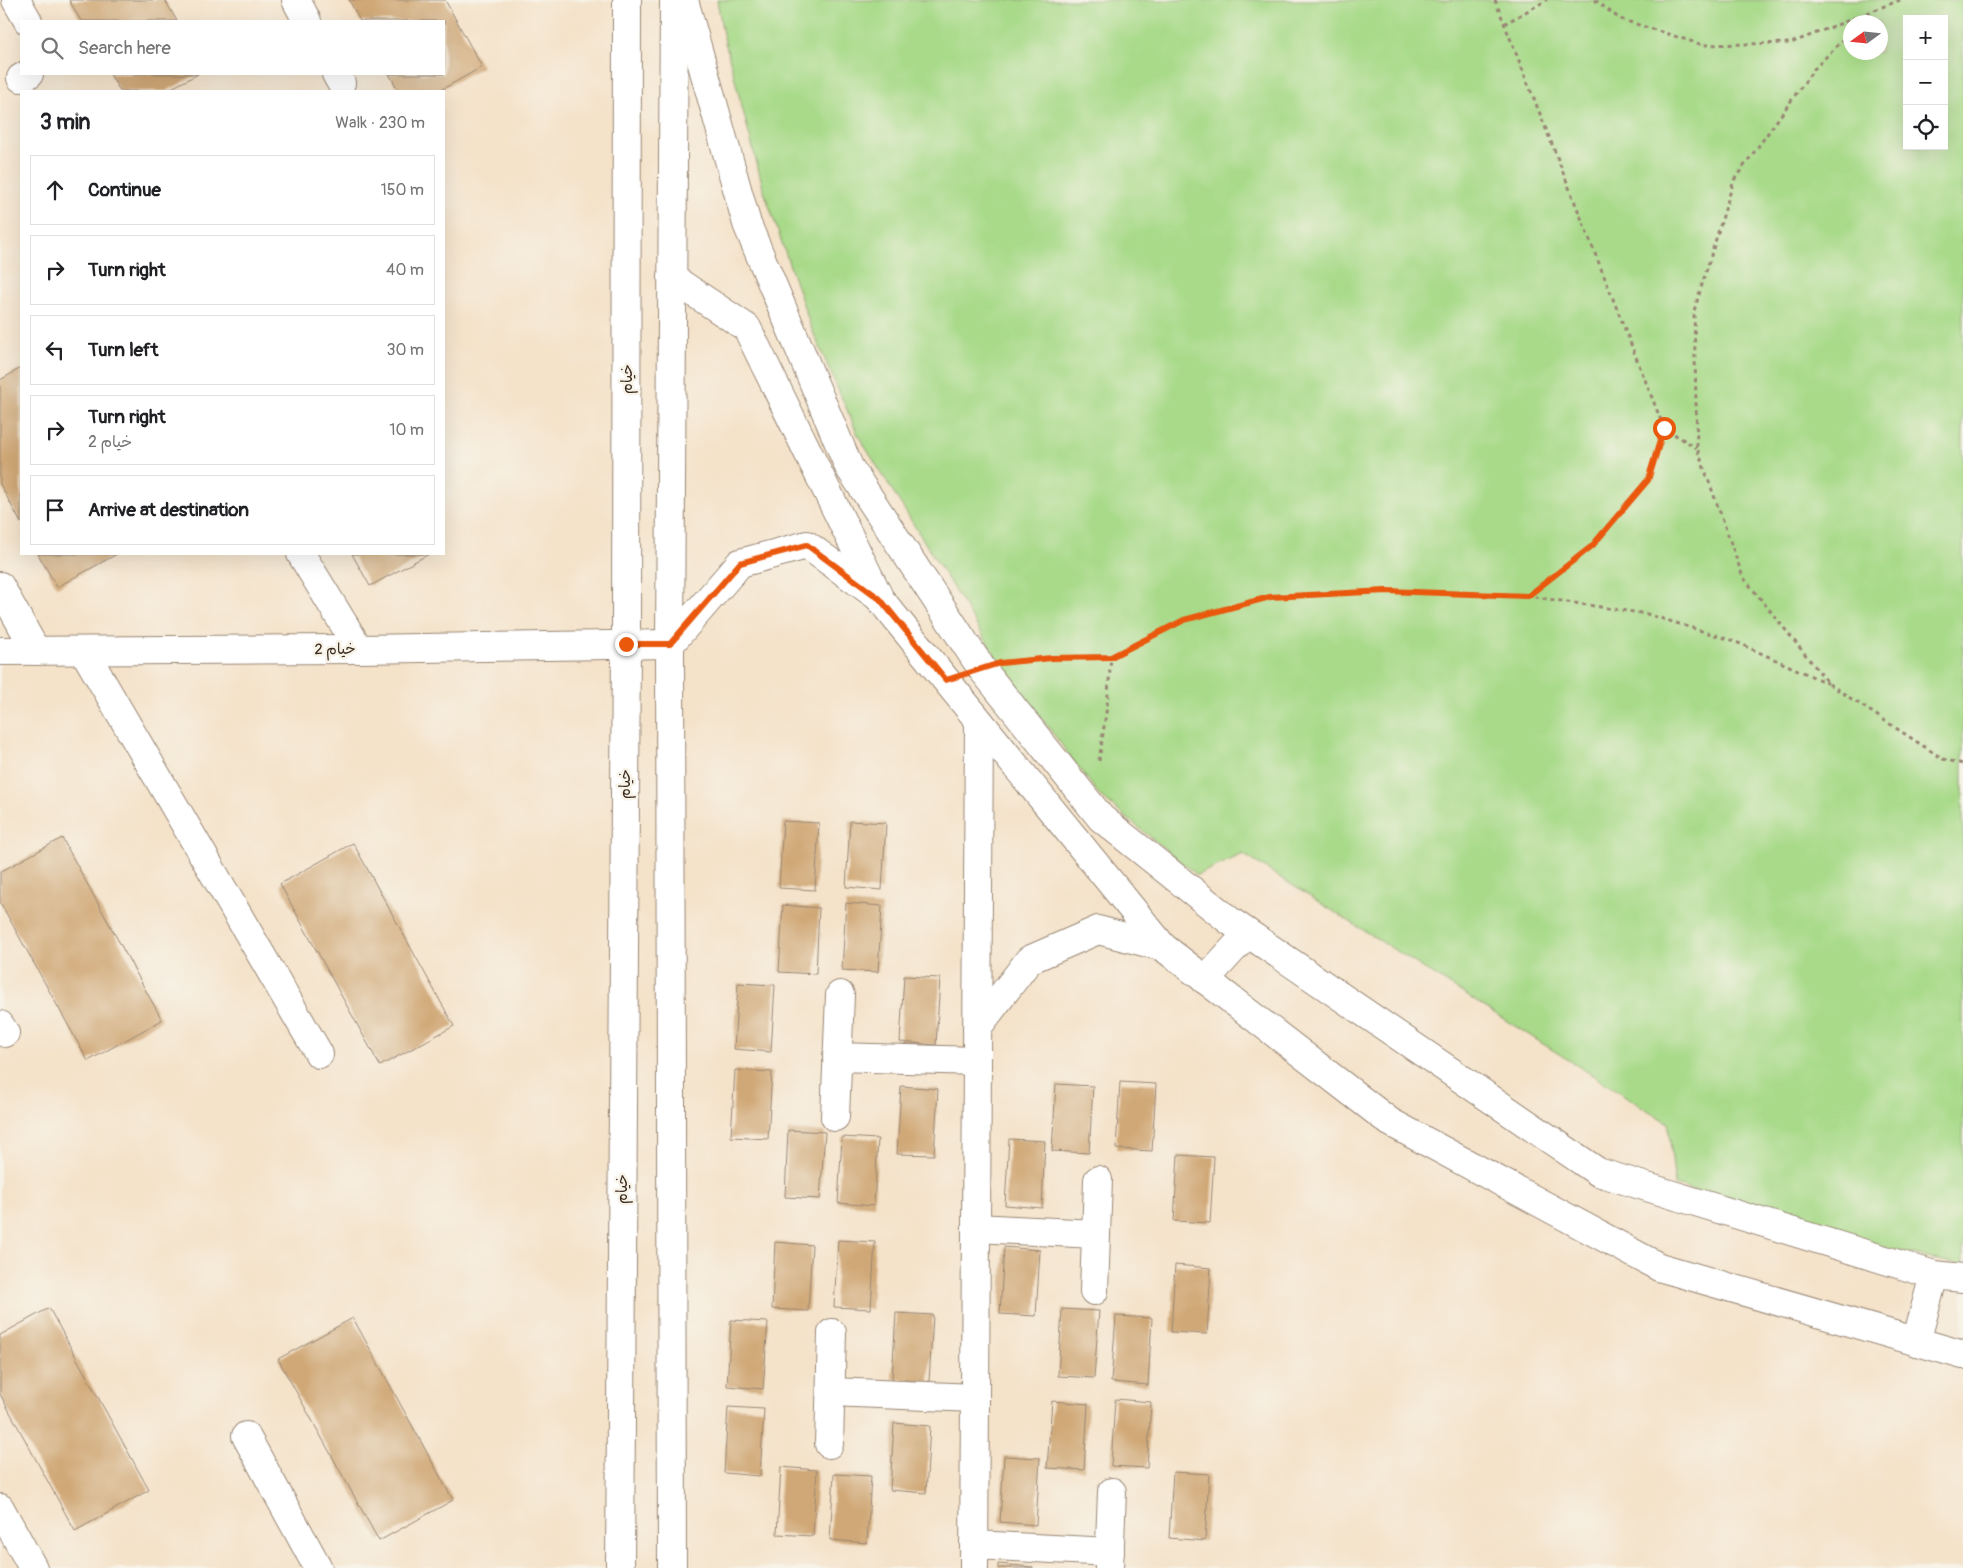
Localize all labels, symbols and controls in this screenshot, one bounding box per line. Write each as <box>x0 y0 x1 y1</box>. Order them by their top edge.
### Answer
north arrow <box>1843 15 1888 60</box>
map controls <box>1903 15 1948 150</box>
button: + <box>1903 15 1948 60</box>
search box <box>20 20 445 75</box>
icon: search <box>38 34 66 62</box>
text: Search here <box>78 36 171 60</box>
button: − <box>1903 60 1948 105</box>
button: locate <box>1903 105 1948 150</box>
text: 3 min <box>40 109 90 136</box>
text: Walk · 230 m <box>335 113 425 133</box>
icon: ahead <box>41 176 69 204</box>
text: Continue <box>88 178 161 202</box>
text: 150 m <box>380 180 424 200</box>
icon: right <box>41 256 69 284</box>
text: Turn right <box>88 258 166 282</box>
text: 40 m <box>386 260 424 280</box>
icon: left <box>41 336 69 364</box>
text: Turn left <box>88 338 158 362</box>
text: 30 m <box>386 340 424 360</box>
street label: خیام <box>618 364 638 394</box>
text: Turn right <box>88 405 166 429</box>
icon: right <box>41 416 69 444</box>
route start <box>1653 417 1676 440</box>
text: 10 m <box>389 420 424 440</box>
text: خیام 2 <box>88 432 132 452</box>
icon: arrive <box>41 496 69 524</box>
text: Arrive at destination <box>88 498 249 522</box>
route end <box>615 633 638 656</box>
street label: خیام 2 <box>314 640 356 660</box>
street label: خیام <box>616 769 636 799</box>
street label: خیام <box>613 1174 633 1204</box>

